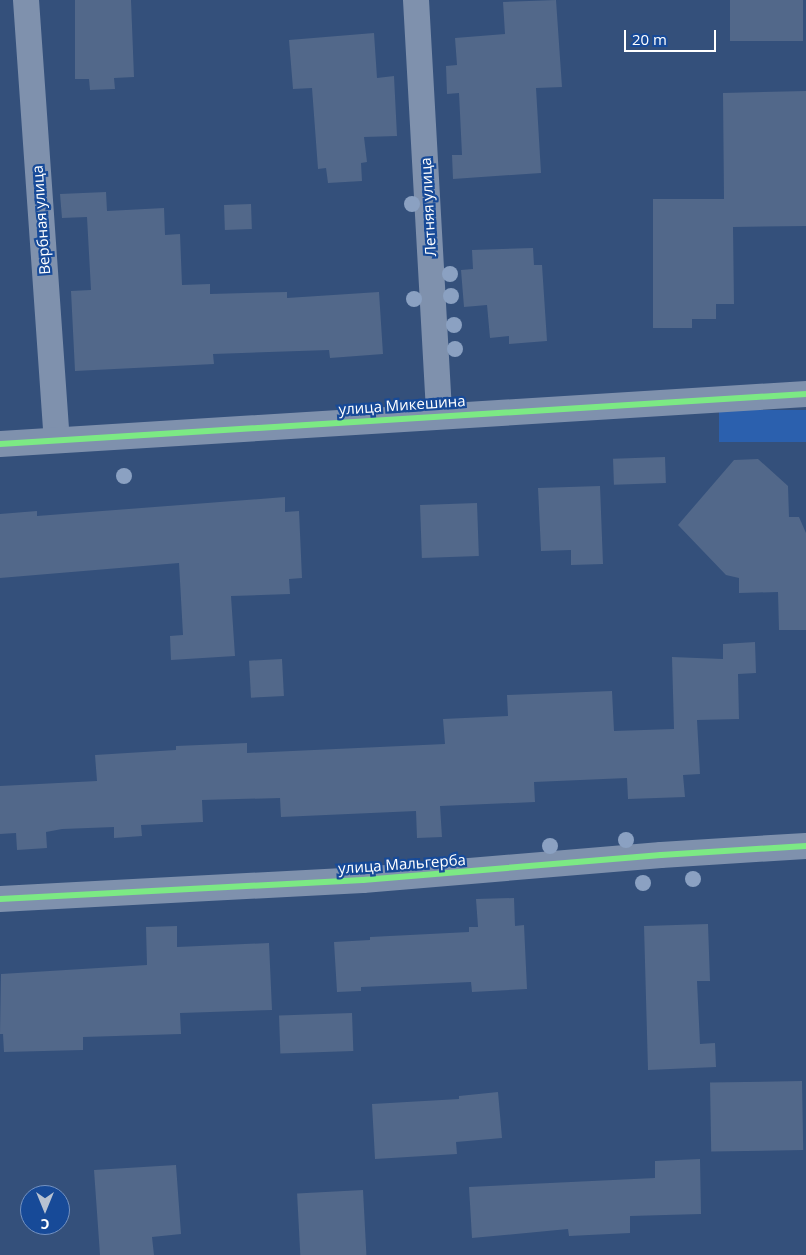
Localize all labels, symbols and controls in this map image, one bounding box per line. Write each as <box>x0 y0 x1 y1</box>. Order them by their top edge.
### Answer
scale bar <box>626 20 718 52</box>
text: 20 m <box>632 29 667 49</box>
street label: Летняя улица <box>416 157 440 257</box>
street label: Вербная улица <box>28 165 54 275</box>
street label: улица Микешина <box>338 392 466 418</box>
street label: улица Мальгерба <box>338 851 466 877</box>
north arrow <box>20 1185 70 1235</box>
text: С <box>41 1215 49 1234</box>

